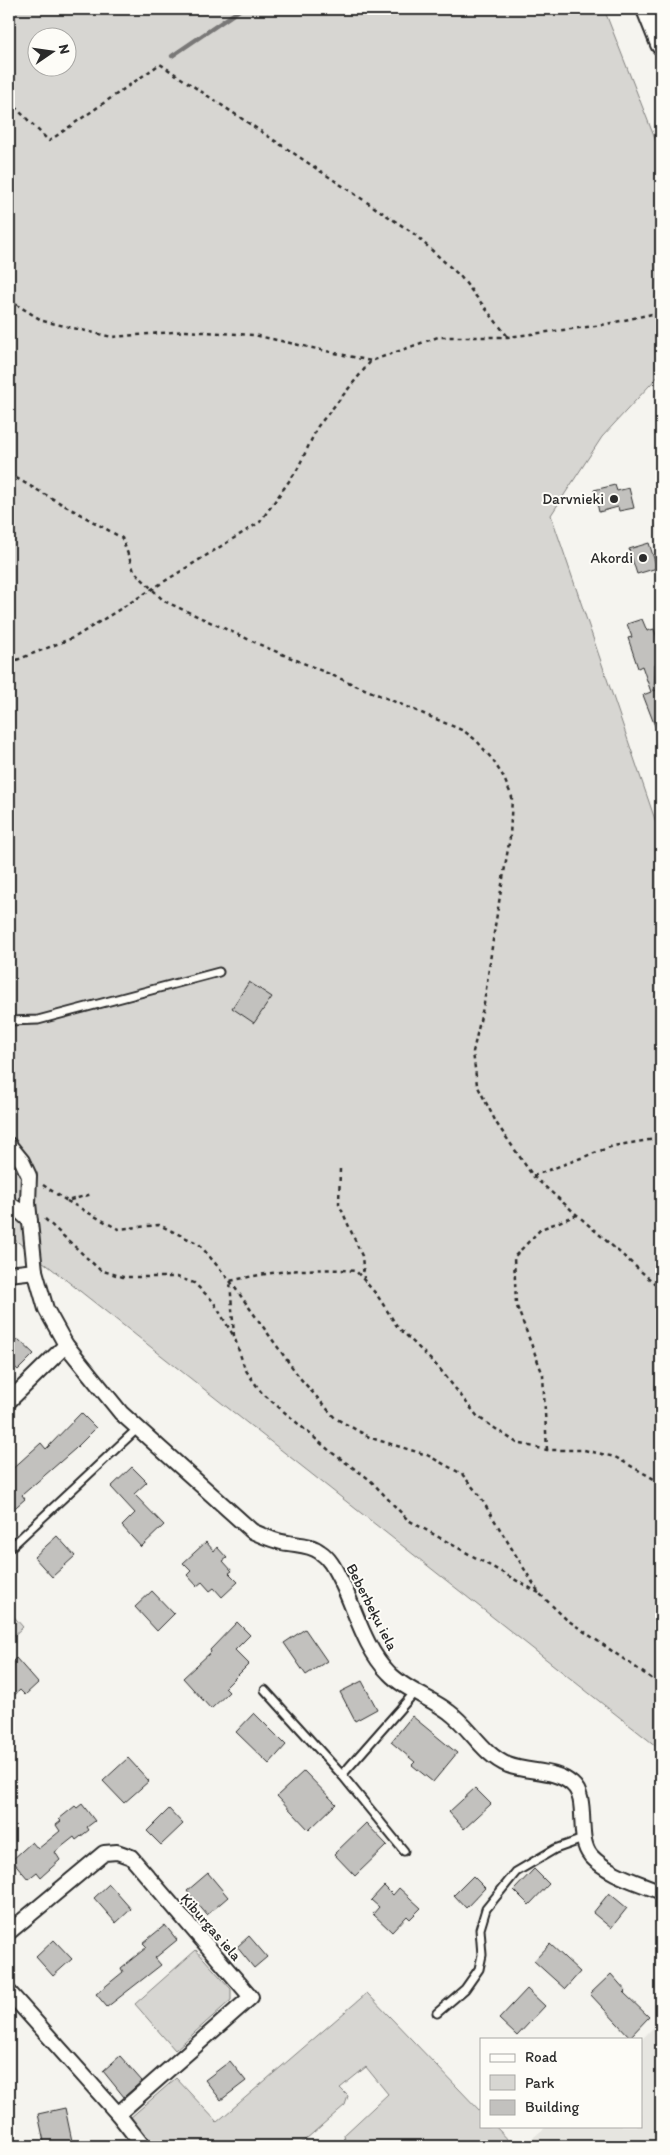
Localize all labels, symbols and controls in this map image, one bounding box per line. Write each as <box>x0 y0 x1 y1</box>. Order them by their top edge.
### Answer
north arrow <box>28 28 78 78</box>
text: N <box>55 43 74 56</box>
place label: Darvnieki <box>542 490 604 508</box>
marker: Darvnieki <box>608 493 620 505</box>
place label: Akordi <box>590 549 633 567</box>
marker: Akordi <box>637 552 649 564</box>
street label: Beberbeķu iela <box>342 1561 402 1654</box>
street label: Ķiburgas iela <box>177 1890 245 1965</box>
legend <box>480 2038 642 2128</box>
text: Road <box>525 2048 558 2066</box>
text: Park <box>525 2074 555 2092</box>
text: Building <box>525 2098 579 2116</box>

